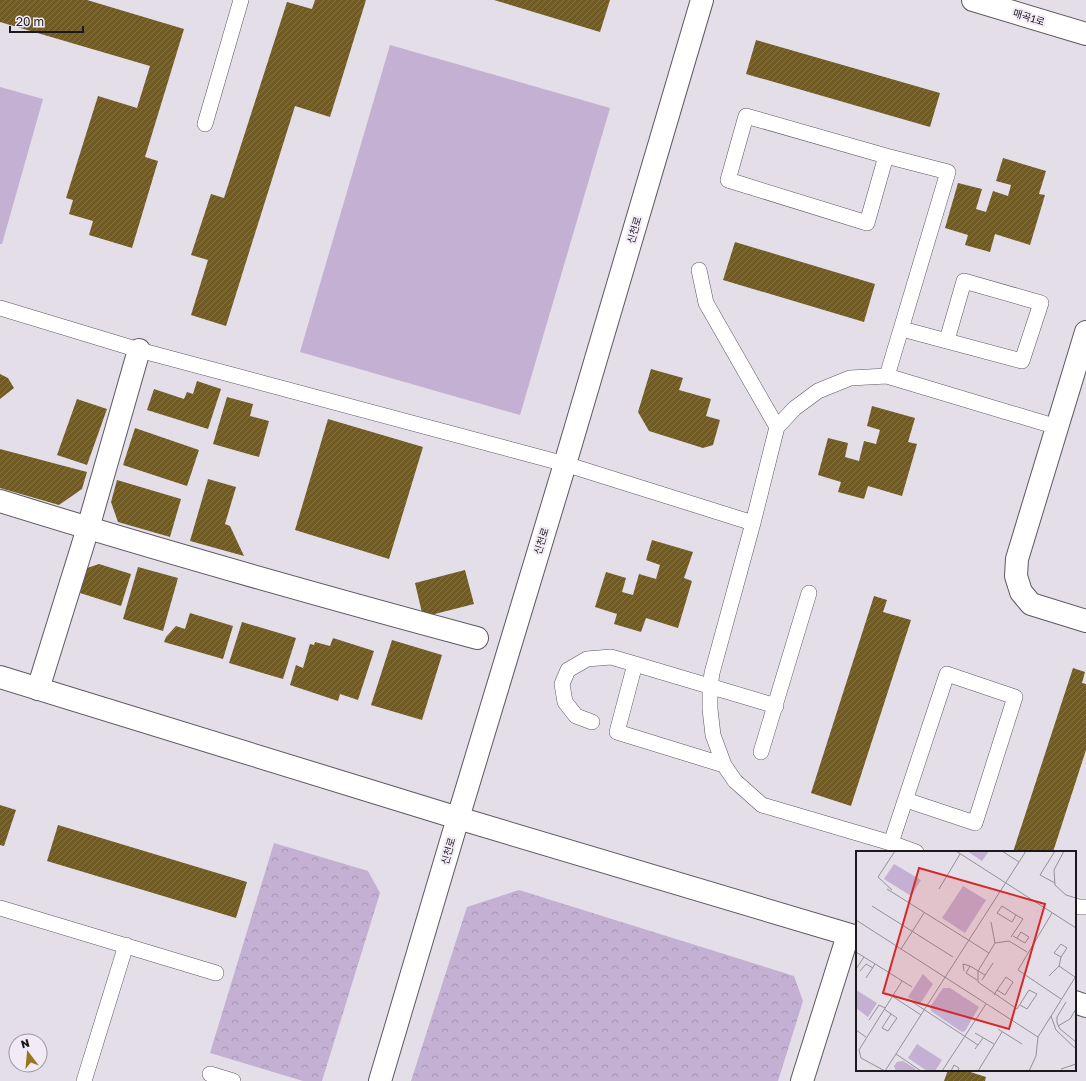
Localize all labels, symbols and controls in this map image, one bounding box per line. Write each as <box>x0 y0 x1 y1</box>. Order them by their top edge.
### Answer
street label: 매곡1로 <box>1012 7 1046 27</box>
scale bar <box>10 8 83 34</box>
text: 20 m <box>16 14 44 29</box>
street label: 신천로 <box>624 215 644 245</box>
street label: 신천로 <box>531 526 551 556</box>
street label: 신천로 <box>438 836 458 866</box>
inset map <box>856 851 1076 1071</box>
north arrow <box>8 1033 48 1073</box>
text: N <box>19 1036 31 1050</box>

